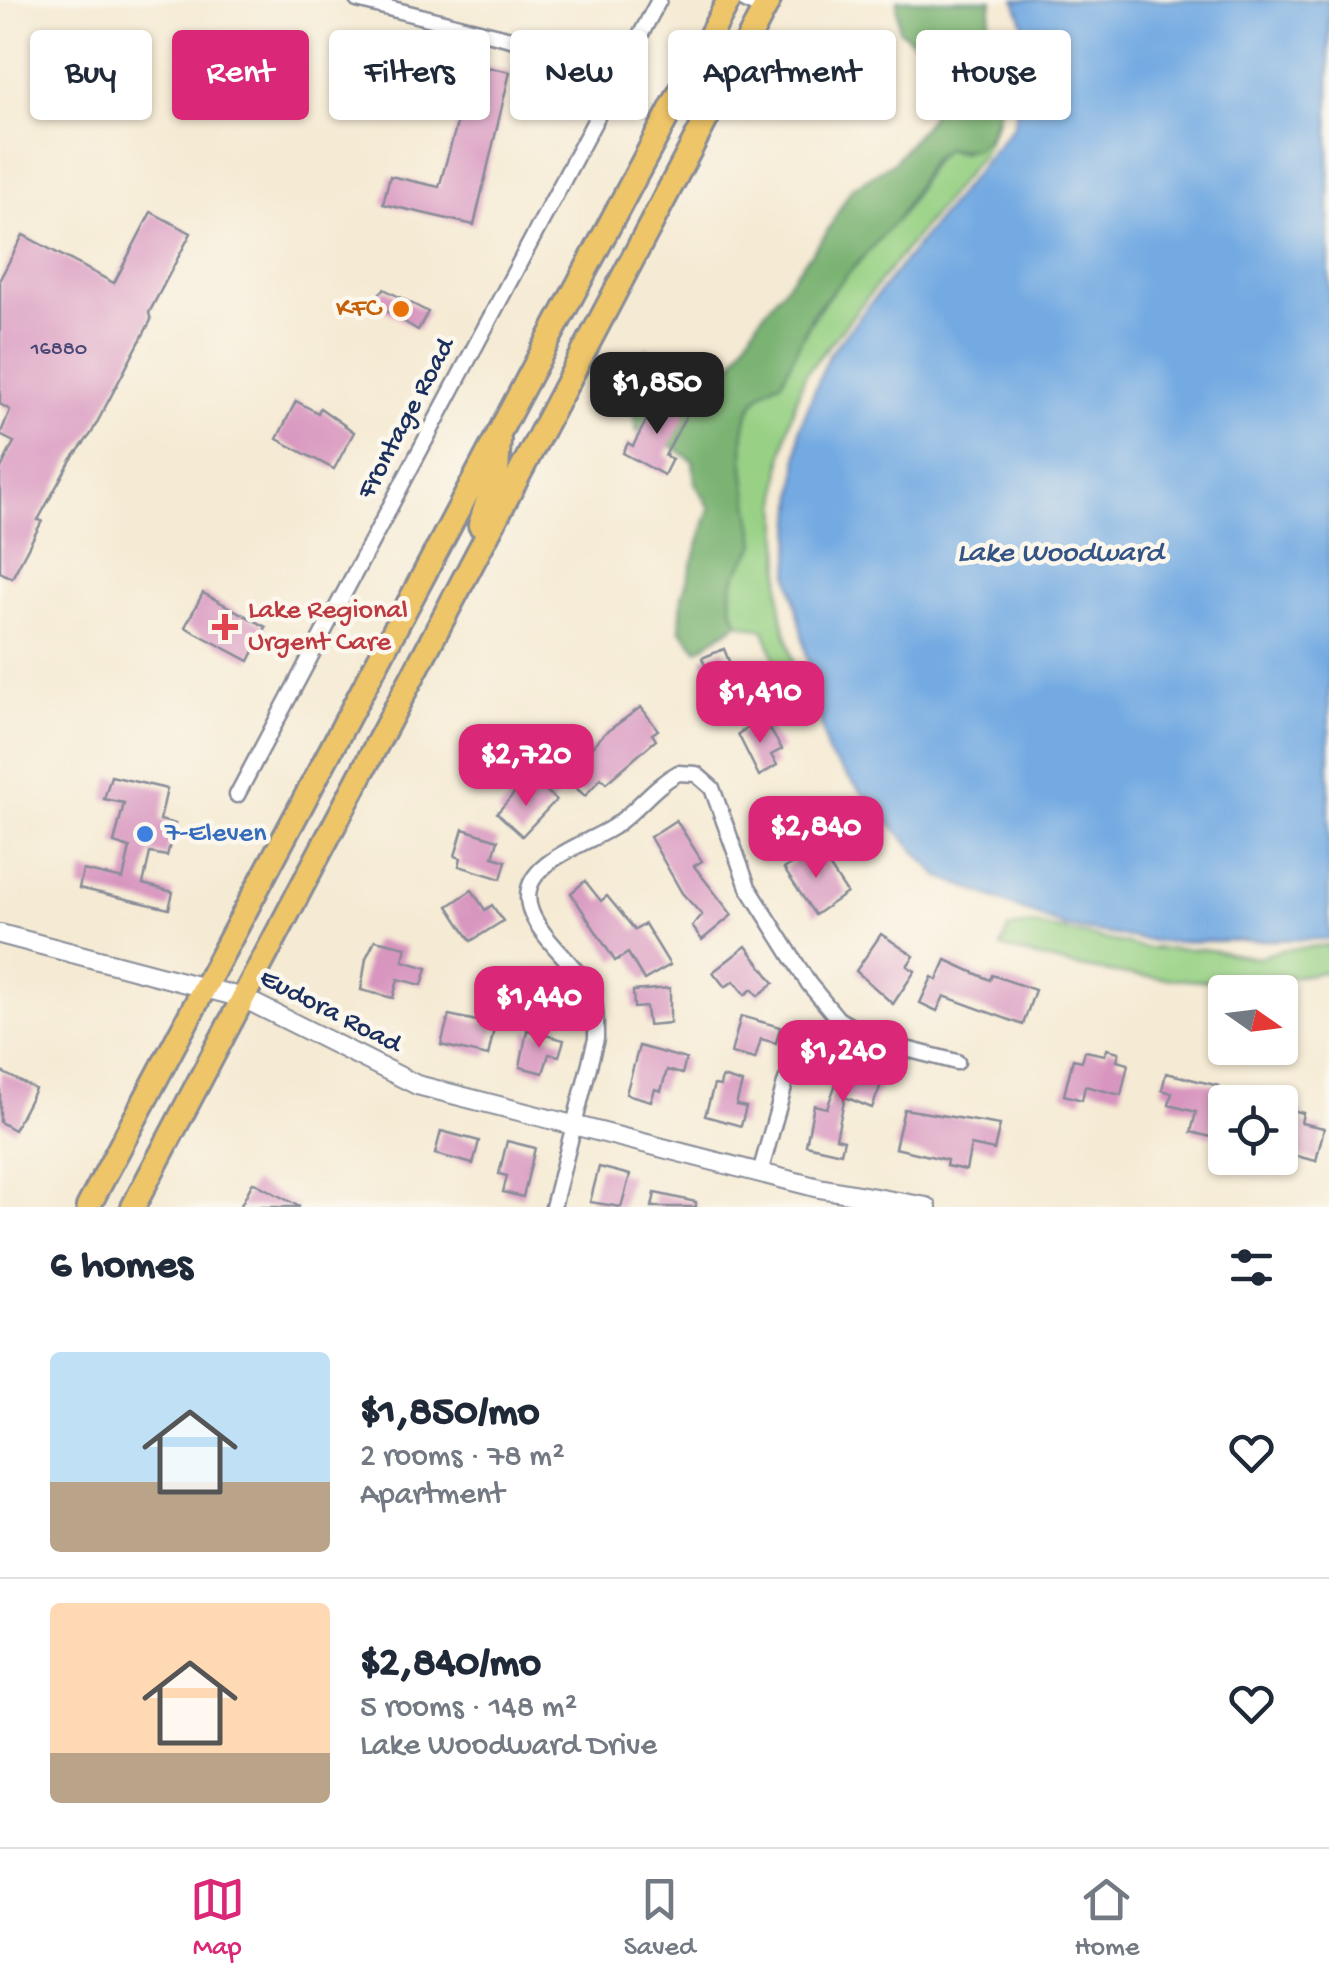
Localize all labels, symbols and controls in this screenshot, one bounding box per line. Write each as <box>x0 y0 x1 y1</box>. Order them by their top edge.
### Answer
chip: Buy <box>30 30 152 120</box>
chip: Rent <box>172 30 309 120</box>
chip: Filters <box>329 30 490 120</box>
chip: New <box>510 30 648 120</box>
chip: Apartment <box>668 30 896 120</box>
chip: House <box>916 30 1071 120</box>
place label: KFC <box>336 293 383 326</box>
marker: KFC <box>390 298 412 320</box>
street label: Frontage Road <box>350 331 464 506</box>
house number: 16880 <box>30 337 87 363</box>
pin: $1,850 <box>576 352 738 437</box>
text: $1,850 <box>612 365 702 403</box>
water label: Lake Woodward <box>957 537 1166 572</box>
place label: Lake Regional Urgent Care <box>248 595 408 660</box>
marker: Lake Regional Urgent Care <box>212 614 238 640</box>
pin: $1,410 <box>679 661 841 746</box>
text: $1,410 <box>718 674 802 712</box>
pin: $2,720 <box>445 724 607 809</box>
text: $2,720 <box>481 737 571 775</box>
pin: $2,840 <box>735 796 897 881</box>
text: $2,840 <box>771 809 861 847</box>
place label: 7-Eleven <box>164 818 267 851</box>
marker: 7-Eleven <box>134 823 156 845</box>
street label: Eudora Road <box>254 962 409 1063</box>
pin: $1,440 <box>458 966 620 1051</box>
north arrow <box>1208 975 1298 1065</box>
map controls <box>1208 975 1298 1175</box>
text: $1,440 <box>496 979 582 1017</box>
pin: $1,240 <box>762 1020 924 1105</box>
text: $1,240 <box>800 1033 886 1071</box>
button: locate <box>1208 1085 1298 1175</box>
icon: filters <box>1224 1240 1279 1295</box>
text: 6 homes <box>50 1243 193 1292</box>
text: $1,850/mo <box>360 1390 540 1439</box>
icon: home <box>130 1392 250 1512</box>
icon: heart <box>1224 1425 1279 1480</box>
text: 2 rooms · 78 m² <box>360 1439 565 1477</box>
text: Apartment <box>360 1477 504 1515</box>
text: $2,840/mo <box>360 1641 541 1690</box>
icon: home <box>130 1643 250 1763</box>
icon: heart <box>1224 1676 1279 1731</box>
text: 5 rooms · 148 m² <box>360 1690 577 1728</box>
text: Lake Woodward Drive <box>360 1728 657 1766</box>
tab: Map <box>190 1872 245 1965</box>
tab: Saved <box>624 1872 695 1965</box>
tab: Home <box>1075 1872 1139 1965</box>

